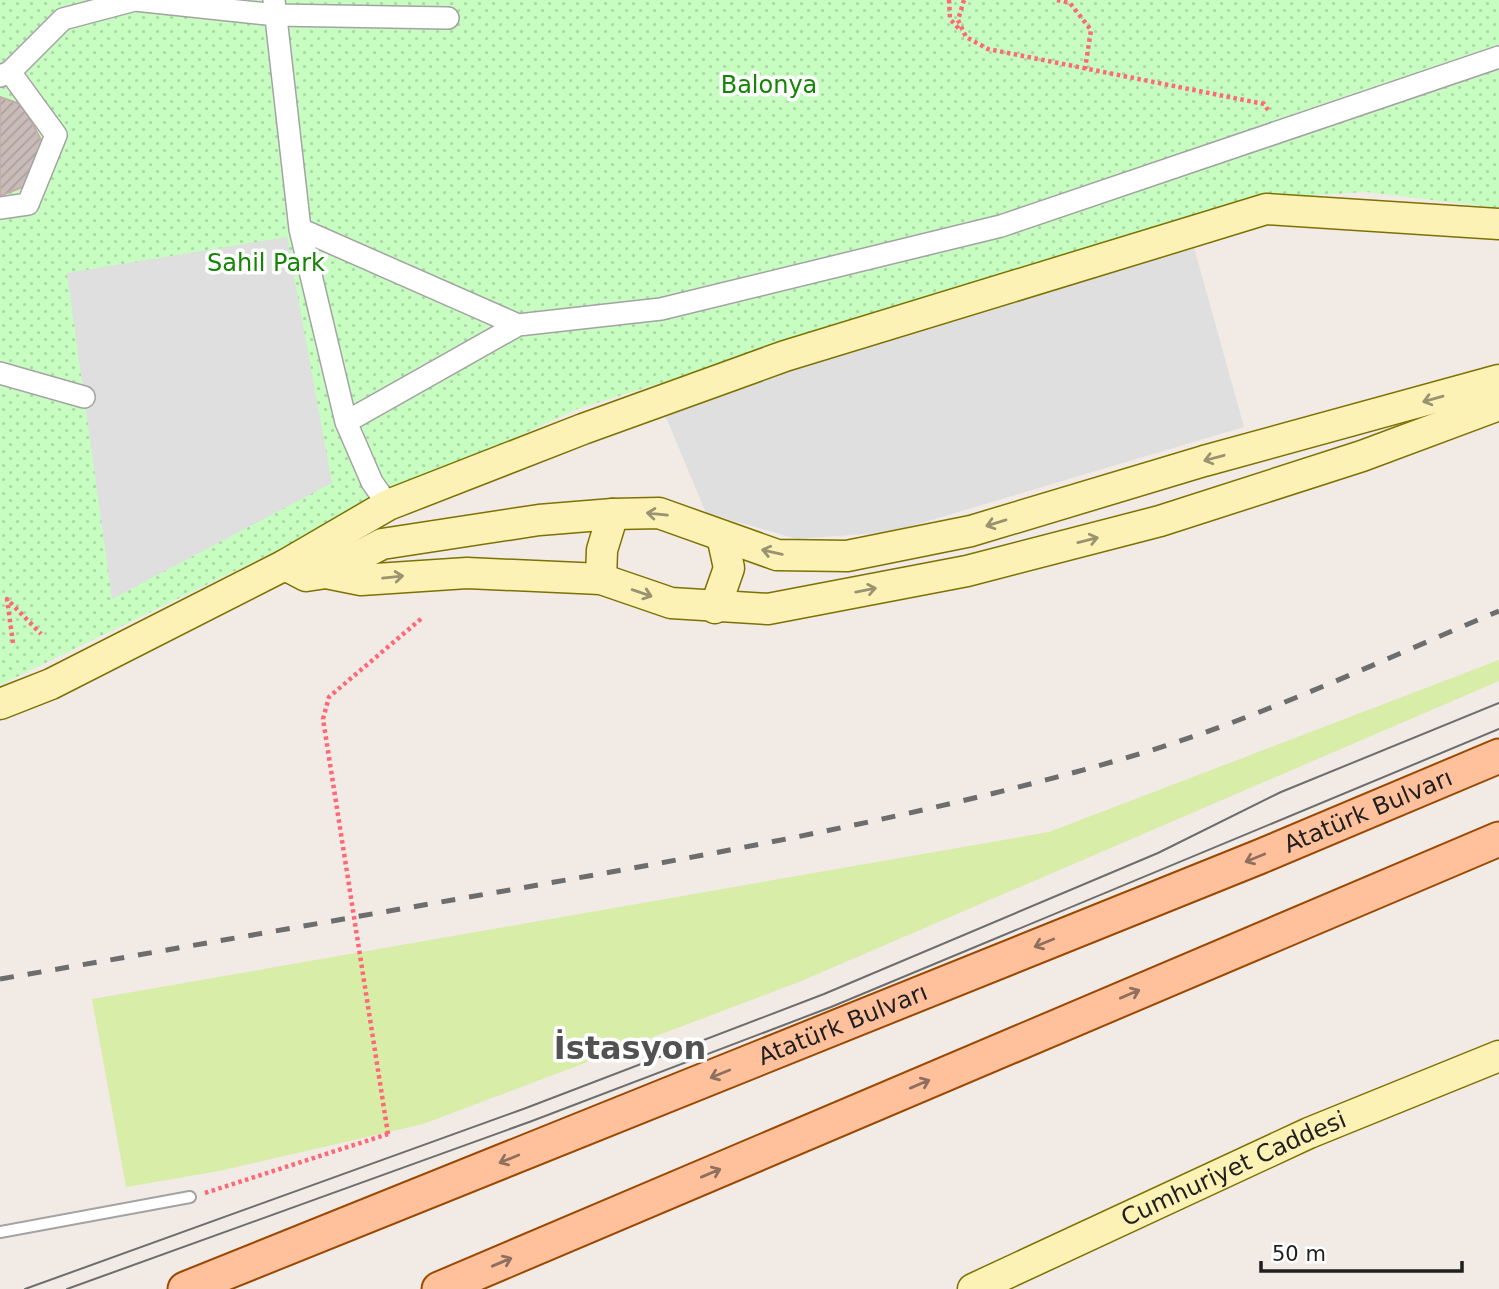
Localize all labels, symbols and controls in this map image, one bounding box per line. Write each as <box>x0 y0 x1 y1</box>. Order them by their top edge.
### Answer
park label: Balonya <box>721 71 817 99</box>
park label: Sahil Park <box>207 249 325 277</box>
one-way arrow <box>1422 393 1444 406</box>
one-way arrow <box>1203 453 1225 466</box>
one-way arrow <box>646 508 669 521</box>
one-way arrow <box>985 518 1007 531</box>
one-way arrow <box>1076 533 1099 546</box>
one-way arrow <box>761 545 784 559</box>
one-way arrow <box>381 571 404 584</box>
one-way arrow <box>854 583 877 597</box>
one-way arrow <box>631 588 653 600</box>
street label: Atatürk Bulvarı <box>1280 763 1457 859</box>
one-way arrow <box>1245 852 1267 865</box>
one-way arrow <box>1034 937 1056 950</box>
street label: Atatürk Bulvarı <box>754 978 932 1071</box>
one-way arrow <box>1118 987 1140 1000</box>
district label: İstasyon <box>554 1029 706 1067</box>
one-way arrow <box>709 1068 731 1081</box>
one-way arrow <box>909 1076 931 1089</box>
street label: Cumhuriyet Caddesi <box>1117 1105 1350 1232</box>
one-way arrow <box>498 1153 520 1166</box>
one-way arrow <box>700 1166 721 1179</box>
scale bar <box>1261 1230 1462 1274</box>
text: 50 m <box>1272 1242 1326 1266</box>
one-way arrow <box>491 1255 512 1268</box>

